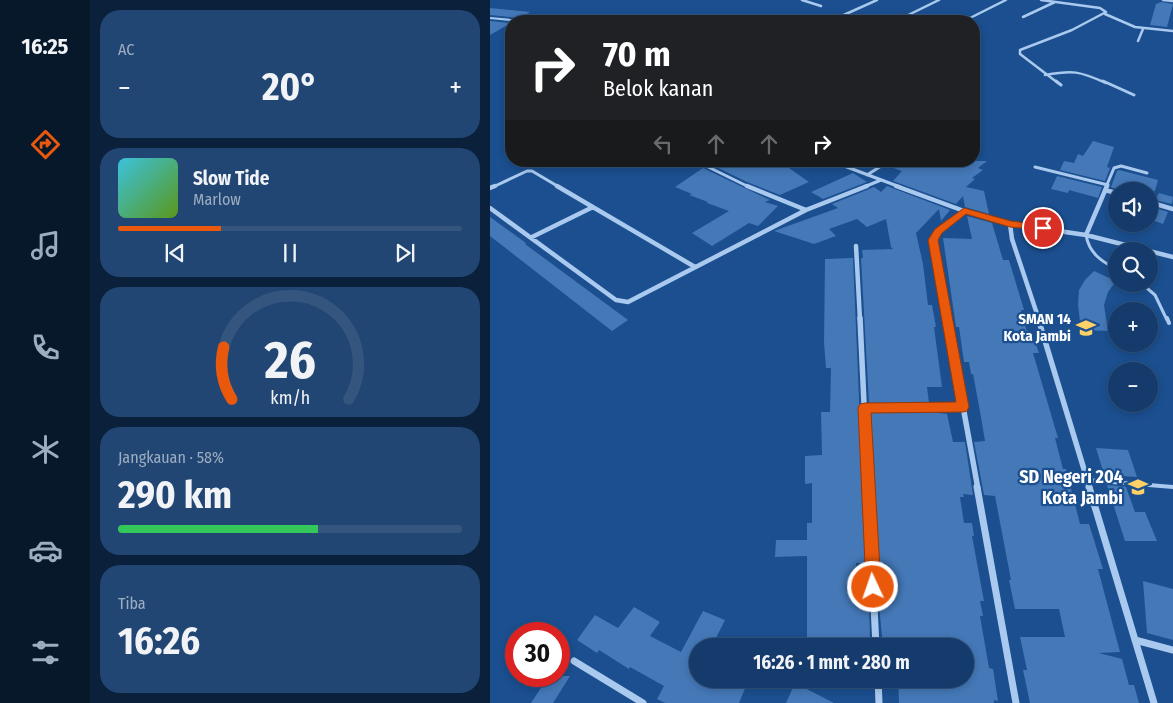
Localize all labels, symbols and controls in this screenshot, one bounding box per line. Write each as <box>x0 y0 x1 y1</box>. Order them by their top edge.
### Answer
text: 16:25 <box>22 33 68 60</box>
text: 70 m <box>603 33 671 75</box>
icon: right <box>520 35 585 100</box>
text: AC <box>118 40 134 59</box>
text: 20° <box>262 64 318 110</box>
text: − <box>118 71 131 104</box>
text: + <box>449 71 462 104</box>
text: Belok kanan <box>603 75 713 102</box>
icon: directions <box>28 127 63 162</box>
icon: left <box>649 130 677 158</box>
icon: ahead <box>702 130 730 158</box>
icon: ahead <box>755 130 783 158</box>
icon: right <box>808 130 836 158</box>
text: Slow Tide <box>193 167 269 190</box>
map controls <box>1108 182 1158 412</box>
button: sound <box>1108 182 1158 232</box>
text: Marlow <box>193 190 241 209</box>
pin <box>1022 207 1064 249</box>
icon: arrive <box>1029 214 1057 242</box>
icon: music <box>28 228 63 263</box>
icon: previous <box>161 239 189 267</box>
icon: pause <box>276 239 304 267</box>
icon: next <box>391 239 419 267</box>
button: search <box>1108 242 1158 292</box>
button: + <box>1108 302 1158 352</box>
place label: SMAN 14 Kota Jambi <box>1004 310 1071 345</box>
school or university icon: SMAN 14 Kota Jambi <box>1075 317 1097 339</box>
text: 26 <box>263 329 316 392</box>
icon: phone <box>28 330 63 365</box>
button: − <box>1108 362 1158 412</box>
text: km/h <box>270 387 310 409</box>
icon: climate <box>28 432 63 467</box>
text: Jangkauan · 58% <box>118 448 224 467</box>
place label: SD Negeri 204 Kota Jambi <box>1019 466 1123 509</box>
text: 290 km <box>118 472 232 518</box>
school or university icon: SD Negeri 204 Kota Jambi <box>1127 476 1149 498</box>
icon: car <box>28 533 63 568</box>
position arrow <box>846 560 898 612</box>
text: Tiba <box>118 594 146 613</box>
text: 16:26 <box>118 618 200 664</box>
speed limit sign: 30 <box>505 622 570 687</box>
icon: filters <box>28 635 63 670</box>
text: 16:26 · 1 mnt · 280 m <box>753 651 910 674</box>

